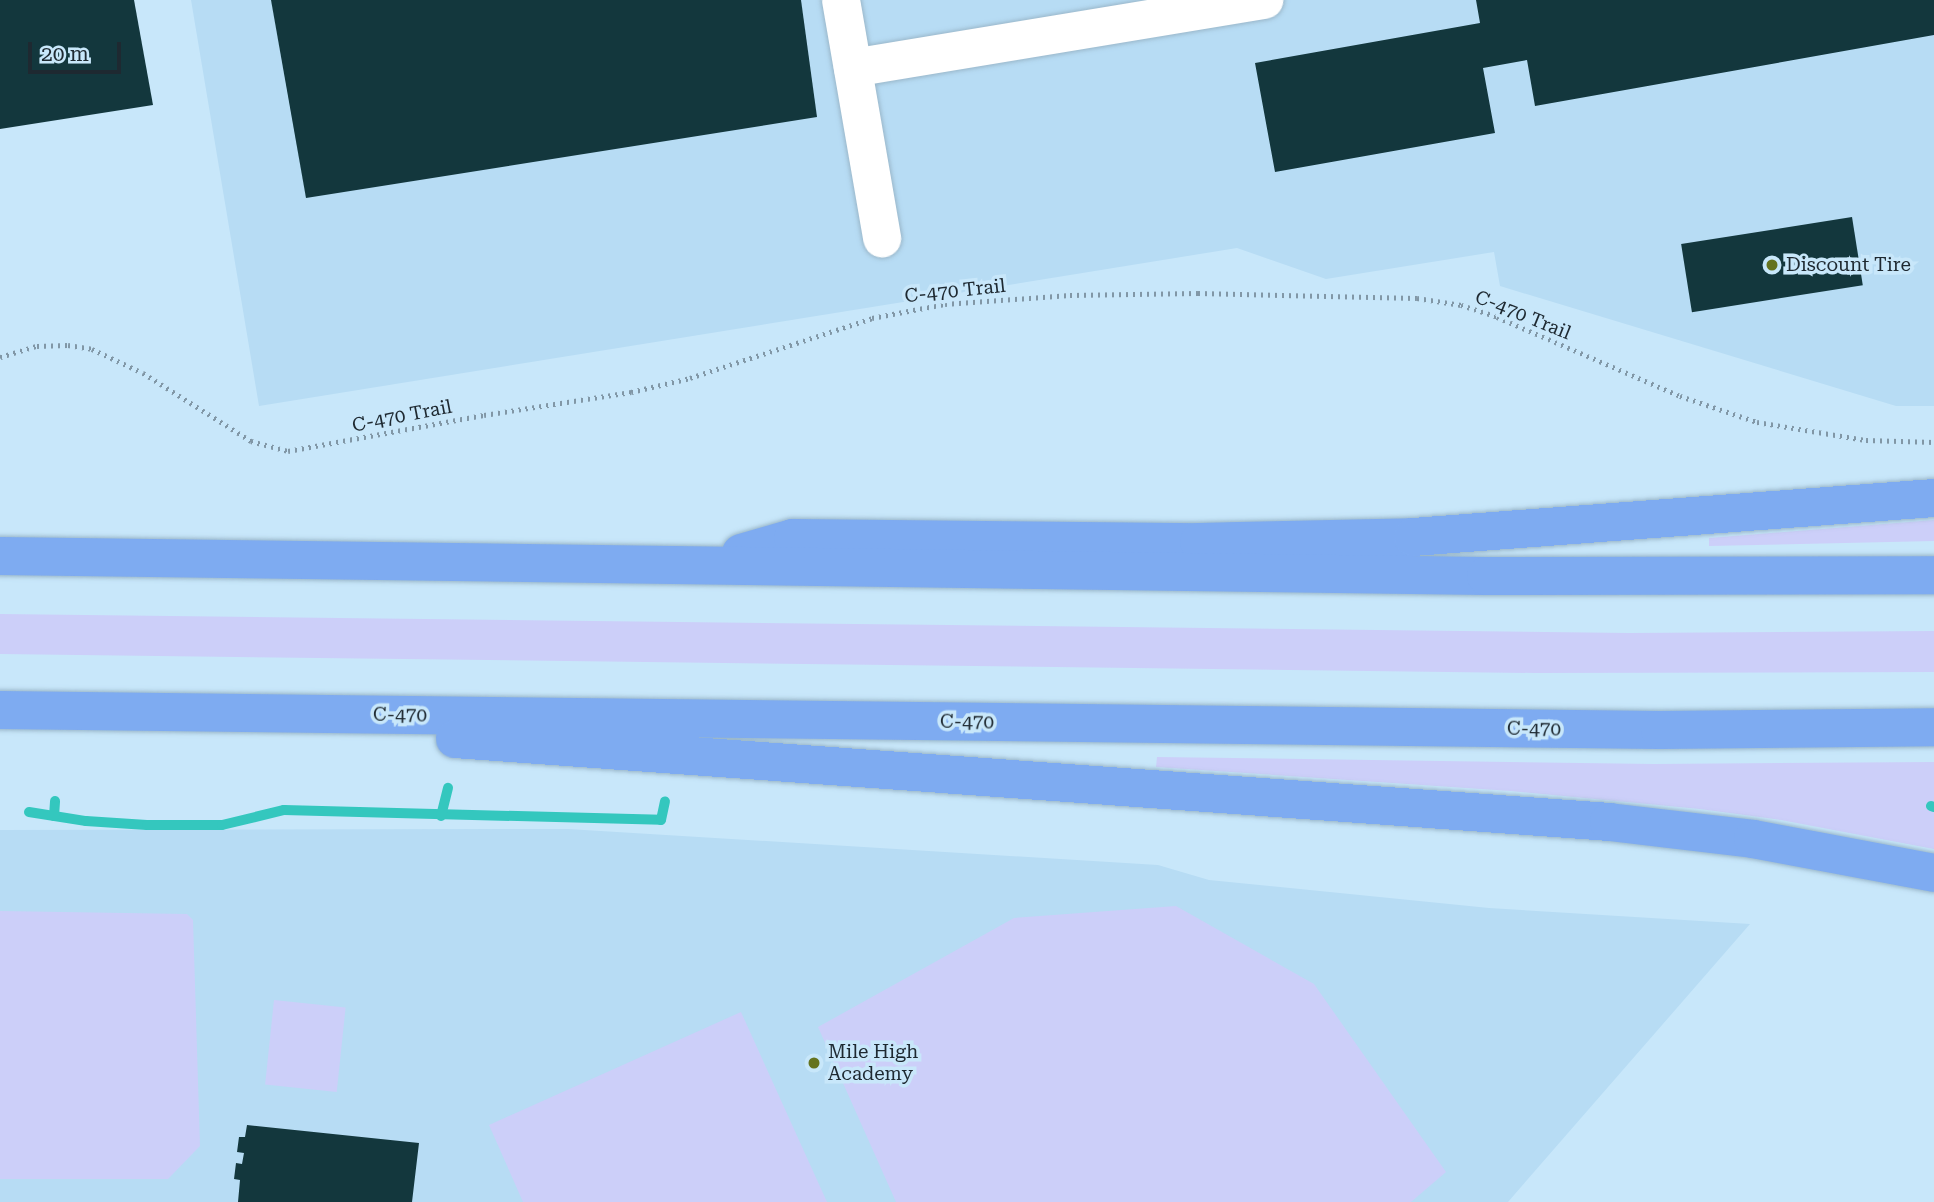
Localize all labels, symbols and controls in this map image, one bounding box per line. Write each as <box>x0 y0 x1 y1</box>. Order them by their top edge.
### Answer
scale bar <box>32 28 124 72</box>
text: 20 m <box>41 42 89 66</box>
place label: Discount Tire <box>1786 254 1911 276</box>
marker: Discount Tire <box>1764 257 1780 273</box>
street label: C-470 Trail <box>903 274 1007 308</box>
street label: C-470 Trail <box>1472 285 1574 345</box>
street label: C-470 Trail <box>350 395 454 437</box>
street label: C-470 <box>373 703 427 727</box>
street label: C-470 <box>940 710 994 734</box>
street label: C-470 <box>1507 717 1561 741</box>
place label: Mile High Academy <box>828 1041 918 1085</box>
marker: Mile High Academy <box>806 1055 822 1071</box>

